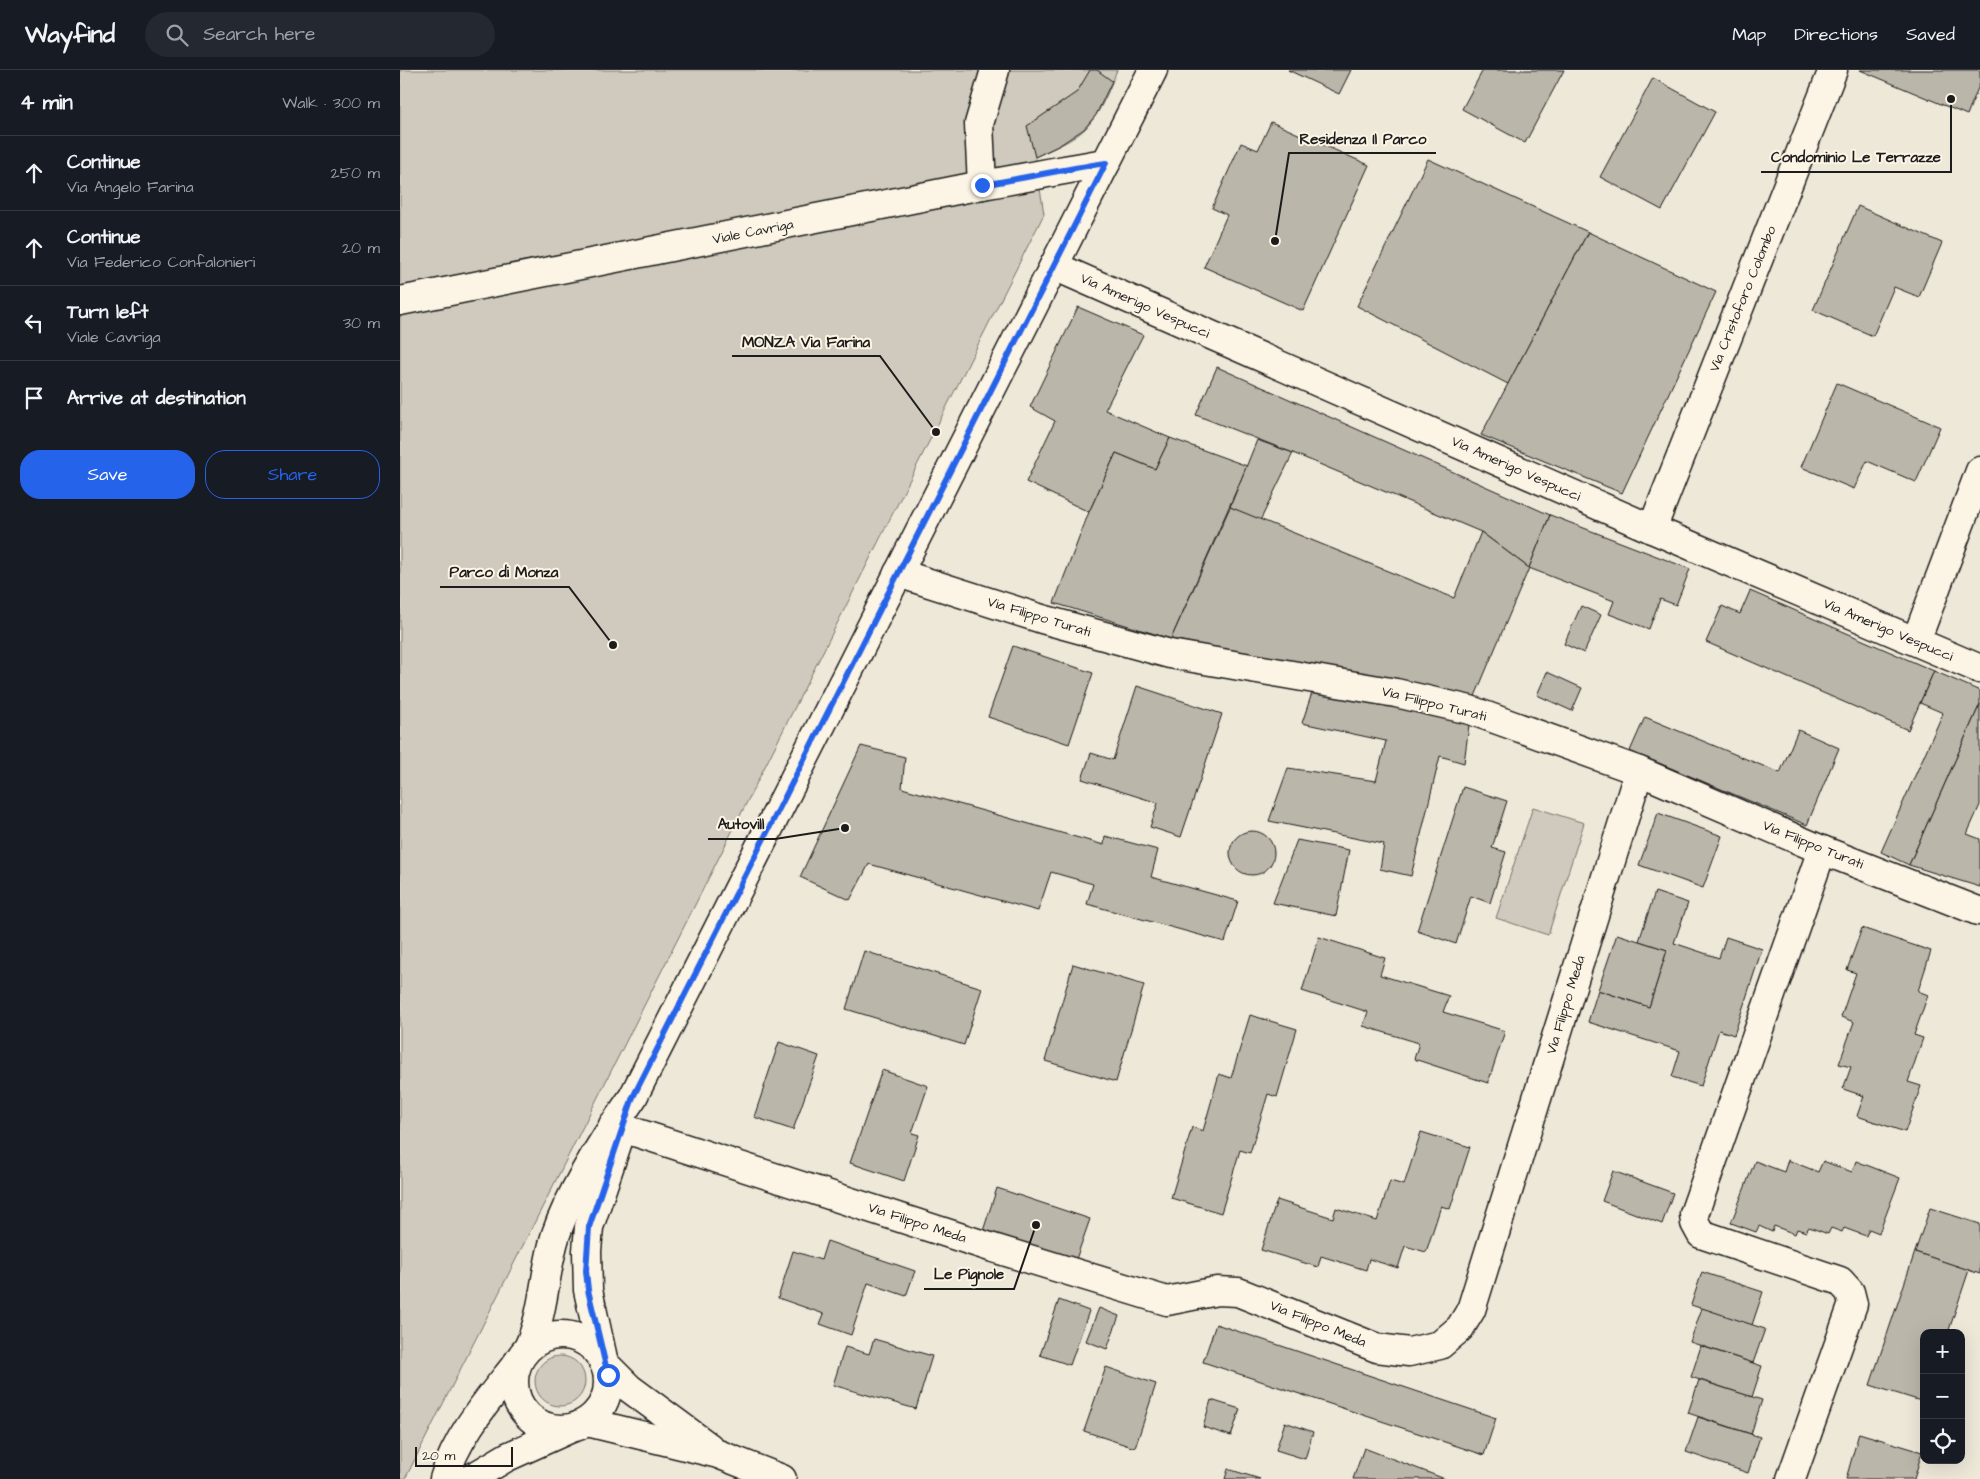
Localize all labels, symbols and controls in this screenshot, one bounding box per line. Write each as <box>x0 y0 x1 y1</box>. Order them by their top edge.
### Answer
search box <box>145 12 495 57</box>
text: Wayfind <box>25 18 115 52</box>
icon: search <box>163 21 191 49</box>
text: Search here <box>203 21 315 48</box>
text: Map <box>1732 22 1766 47</box>
text: Directions <box>1794 22 1878 47</box>
text: Saved <box>1906 22 1955 47</box>
text: 4 min <box>20 88 73 117</box>
text: Walk · 300 m <box>282 92 380 114</box>
callout: Residenza Il Parco <box>1289 123 1436 153</box>
text: Residenza Il Parco <box>1299 129 1427 150</box>
callout: Condominio Le Terrazze <box>1761 142 1951 172</box>
text: Condominio Le Terrazze <box>1771 147 1941 168</box>
text: Continue <box>67 149 141 176</box>
icon: ahead <box>20 159 48 187</box>
text: 250 m <box>331 162 380 184</box>
route end <box>971 174 994 197</box>
text: Via Angelo Farina <box>67 176 194 198</box>
street label: Viale Cavriga <box>711 214 795 250</box>
street label: Via Cristoforo Colombo <box>1705 223 1782 375</box>
text: Continue <box>67 224 141 251</box>
icon: ahead <box>20 234 48 262</box>
text: 20 m <box>342 237 380 259</box>
text: Via Federico Confalonieri <box>67 251 255 273</box>
street label: Via Amerigo Vespucci <box>1077 268 1213 344</box>
text: Turn left <box>67 299 148 326</box>
icon: left <box>20 309 48 337</box>
text: 30 m <box>343 312 380 334</box>
text: Viale Cavriga <box>67 326 161 348</box>
callout: MONZA Via Farina <box>732 326 880 356</box>
text: MONZA Via Farina <box>742 332 870 353</box>
icon: arrive <box>20 384 48 412</box>
text: Arrive at destination <box>67 385 246 412</box>
street label: Via Amerigo Vespucci <box>1448 431 1584 507</box>
button: Save <box>20 450 195 499</box>
button: Share <box>205 450 380 499</box>
callout: Parco di Monza <box>440 557 569 587</box>
text: Parco di Monza <box>450 562 559 583</box>
street label: Via Filippo Turati <box>985 592 1093 642</box>
street label: Via Amerigo Vespucci <box>1820 593 1956 667</box>
street label: Via Filippo Turati <box>1380 681 1488 727</box>
callout: Autovill <box>708 809 775 839</box>
text: Autovill <box>718 814 765 835</box>
street label: Via Filippo Turati <box>1760 816 1866 874</box>
street label: Via Filippo Meda <box>1541 953 1591 1057</box>
street label: Via Filippo Meda <box>865 1198 969 1248</box>
callout: Le Pignole <box>924 1259 1014 1289</box>
text: Le Pignole <box>934 1264 1004 1287</box>
street label: Via Filippo Meda <box>1267 1296 1369 1352</box>
map controls <box>1920 1329 1965 1464</box>
button: + <box>1920 1329 1965 1374</box>
route start <box>597 1364 620 1387</box>
button: − <box>1920 1374 1965 1419</box>
button: locate <box>1920 1419 1965 1464</box>
scale bar <box>415 1444 512 1467</box>
text: 20 m <box>422 1446 455 1466</box>

